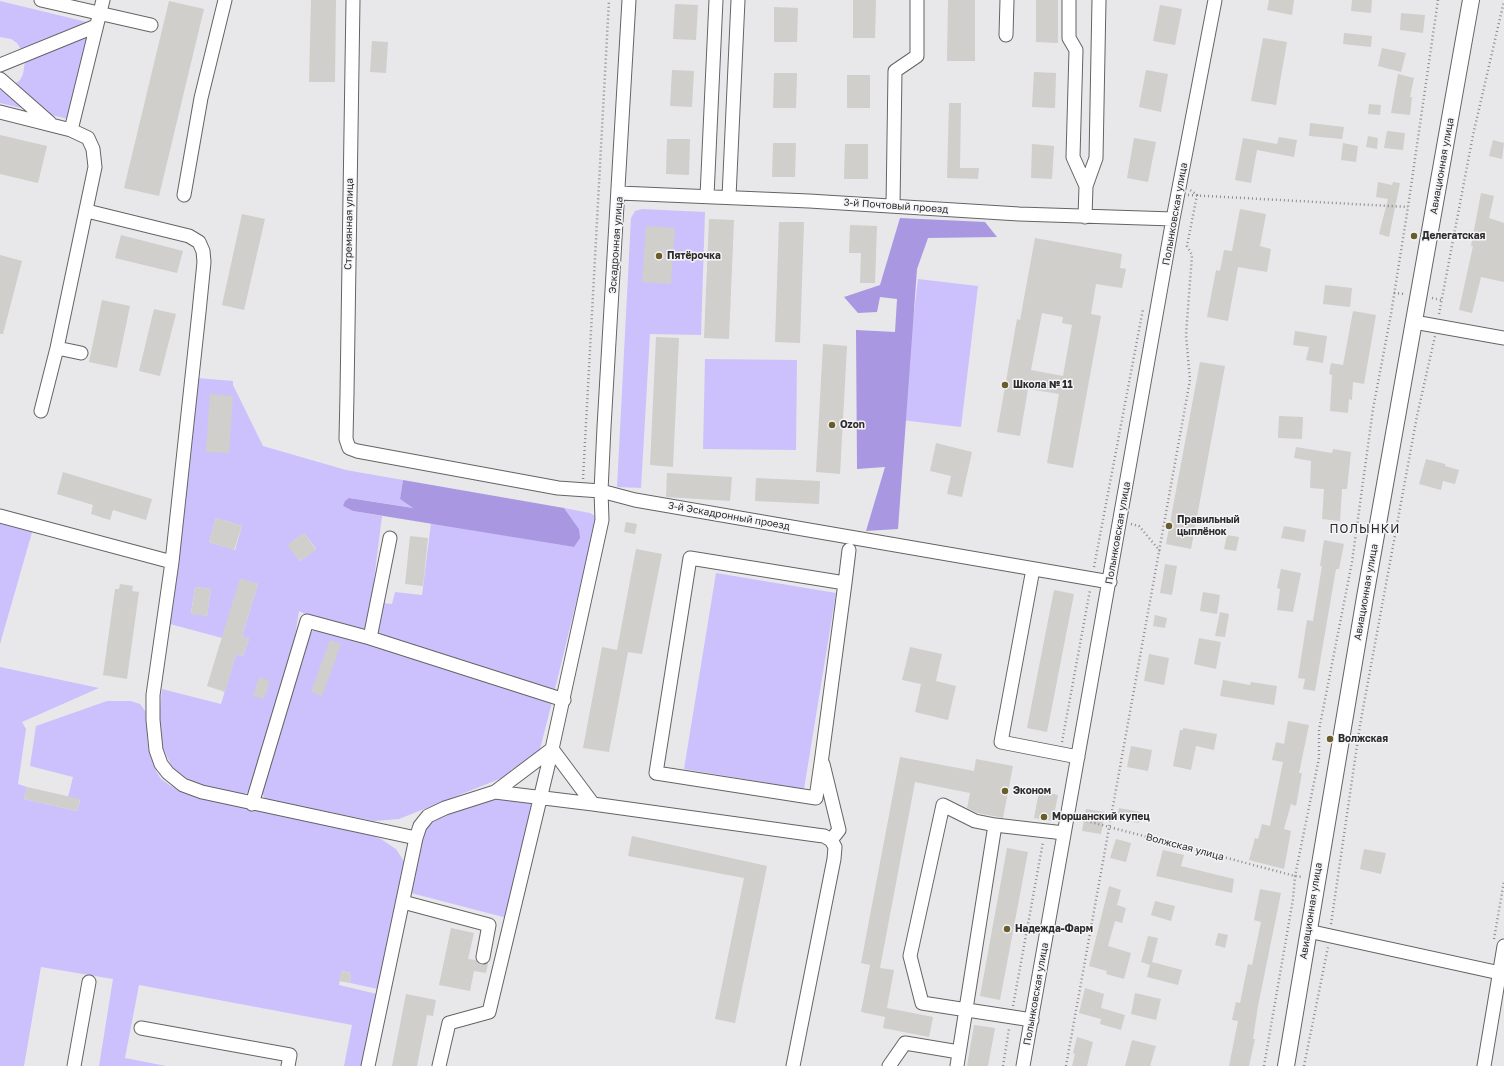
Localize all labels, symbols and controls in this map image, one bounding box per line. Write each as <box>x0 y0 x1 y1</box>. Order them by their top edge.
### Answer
street label: Авиационная улица <box>1428 117 1456 215</box>
street label: Полынковская улица <box>1160 162 1190 266</box>
street label: Стремянная улица <box>342 178 356 270</box>
street label: Эскадронная улица <box>607 196 625 294</box>
street label: 3-й Почтовый проезд <box>843 196 949 216</box>
place label: Делегатская <box>1422 230 1485 242</box>
marker: Делегатская <box>1409 231 1419 241</box>
place label: Пятёрочка <box>667 250 721 262</box>
marker: Пятёрочка <box>654 251 664 261</box>
place label: Школа № 11 <box>1013 379 1073 391</box>
marker: Школа № 11 <box>1000 380 1010 390</box>
place label: Ozon <box>840 419 865 431</box>
marker: Ozon <box>827 420 837 430</box>
street label: Полынковская улица <box>1103 481 1133 585</box>
street label: 3-й Эскадронный проезд <box>667 499 791 533</box>
place label: Правильный цыплёнок <box>1177 514 1240 538</box>
marker: Правильный цыплёнок <box>1164 521 1174 531</box>
district label: ПОЛЫНКИ <box>1330 522 1400 536</box>
street label: Авиационная улица <box>1352 543 1380 641</box>
place label: Волжская <box>1338 733 1388 745</box>
marker: Волжская <box>1325 734 1335 744</box>
place label: Эконом <box>1013 785 1051 797</box>
marker: Эконом <box>1000 786 1010 796</box>
place label: Моршанский купец <box>1052 811 1150 823</box>
marker: Моршанский купец <box>1039 812 1049 822</box>
street label: Волжская улица <box>1145 831 1225 863</box>
street label: Авиационная улица <box>1297 862 1325 960</box>
place label: Надежда-Фарм <box>1015 923 1093 935</box>
marker: Надежда-Фарм <box>1002 924 1012 934</box>
street label: Полынковская улица <box>1021 942 1051 1046</box>

